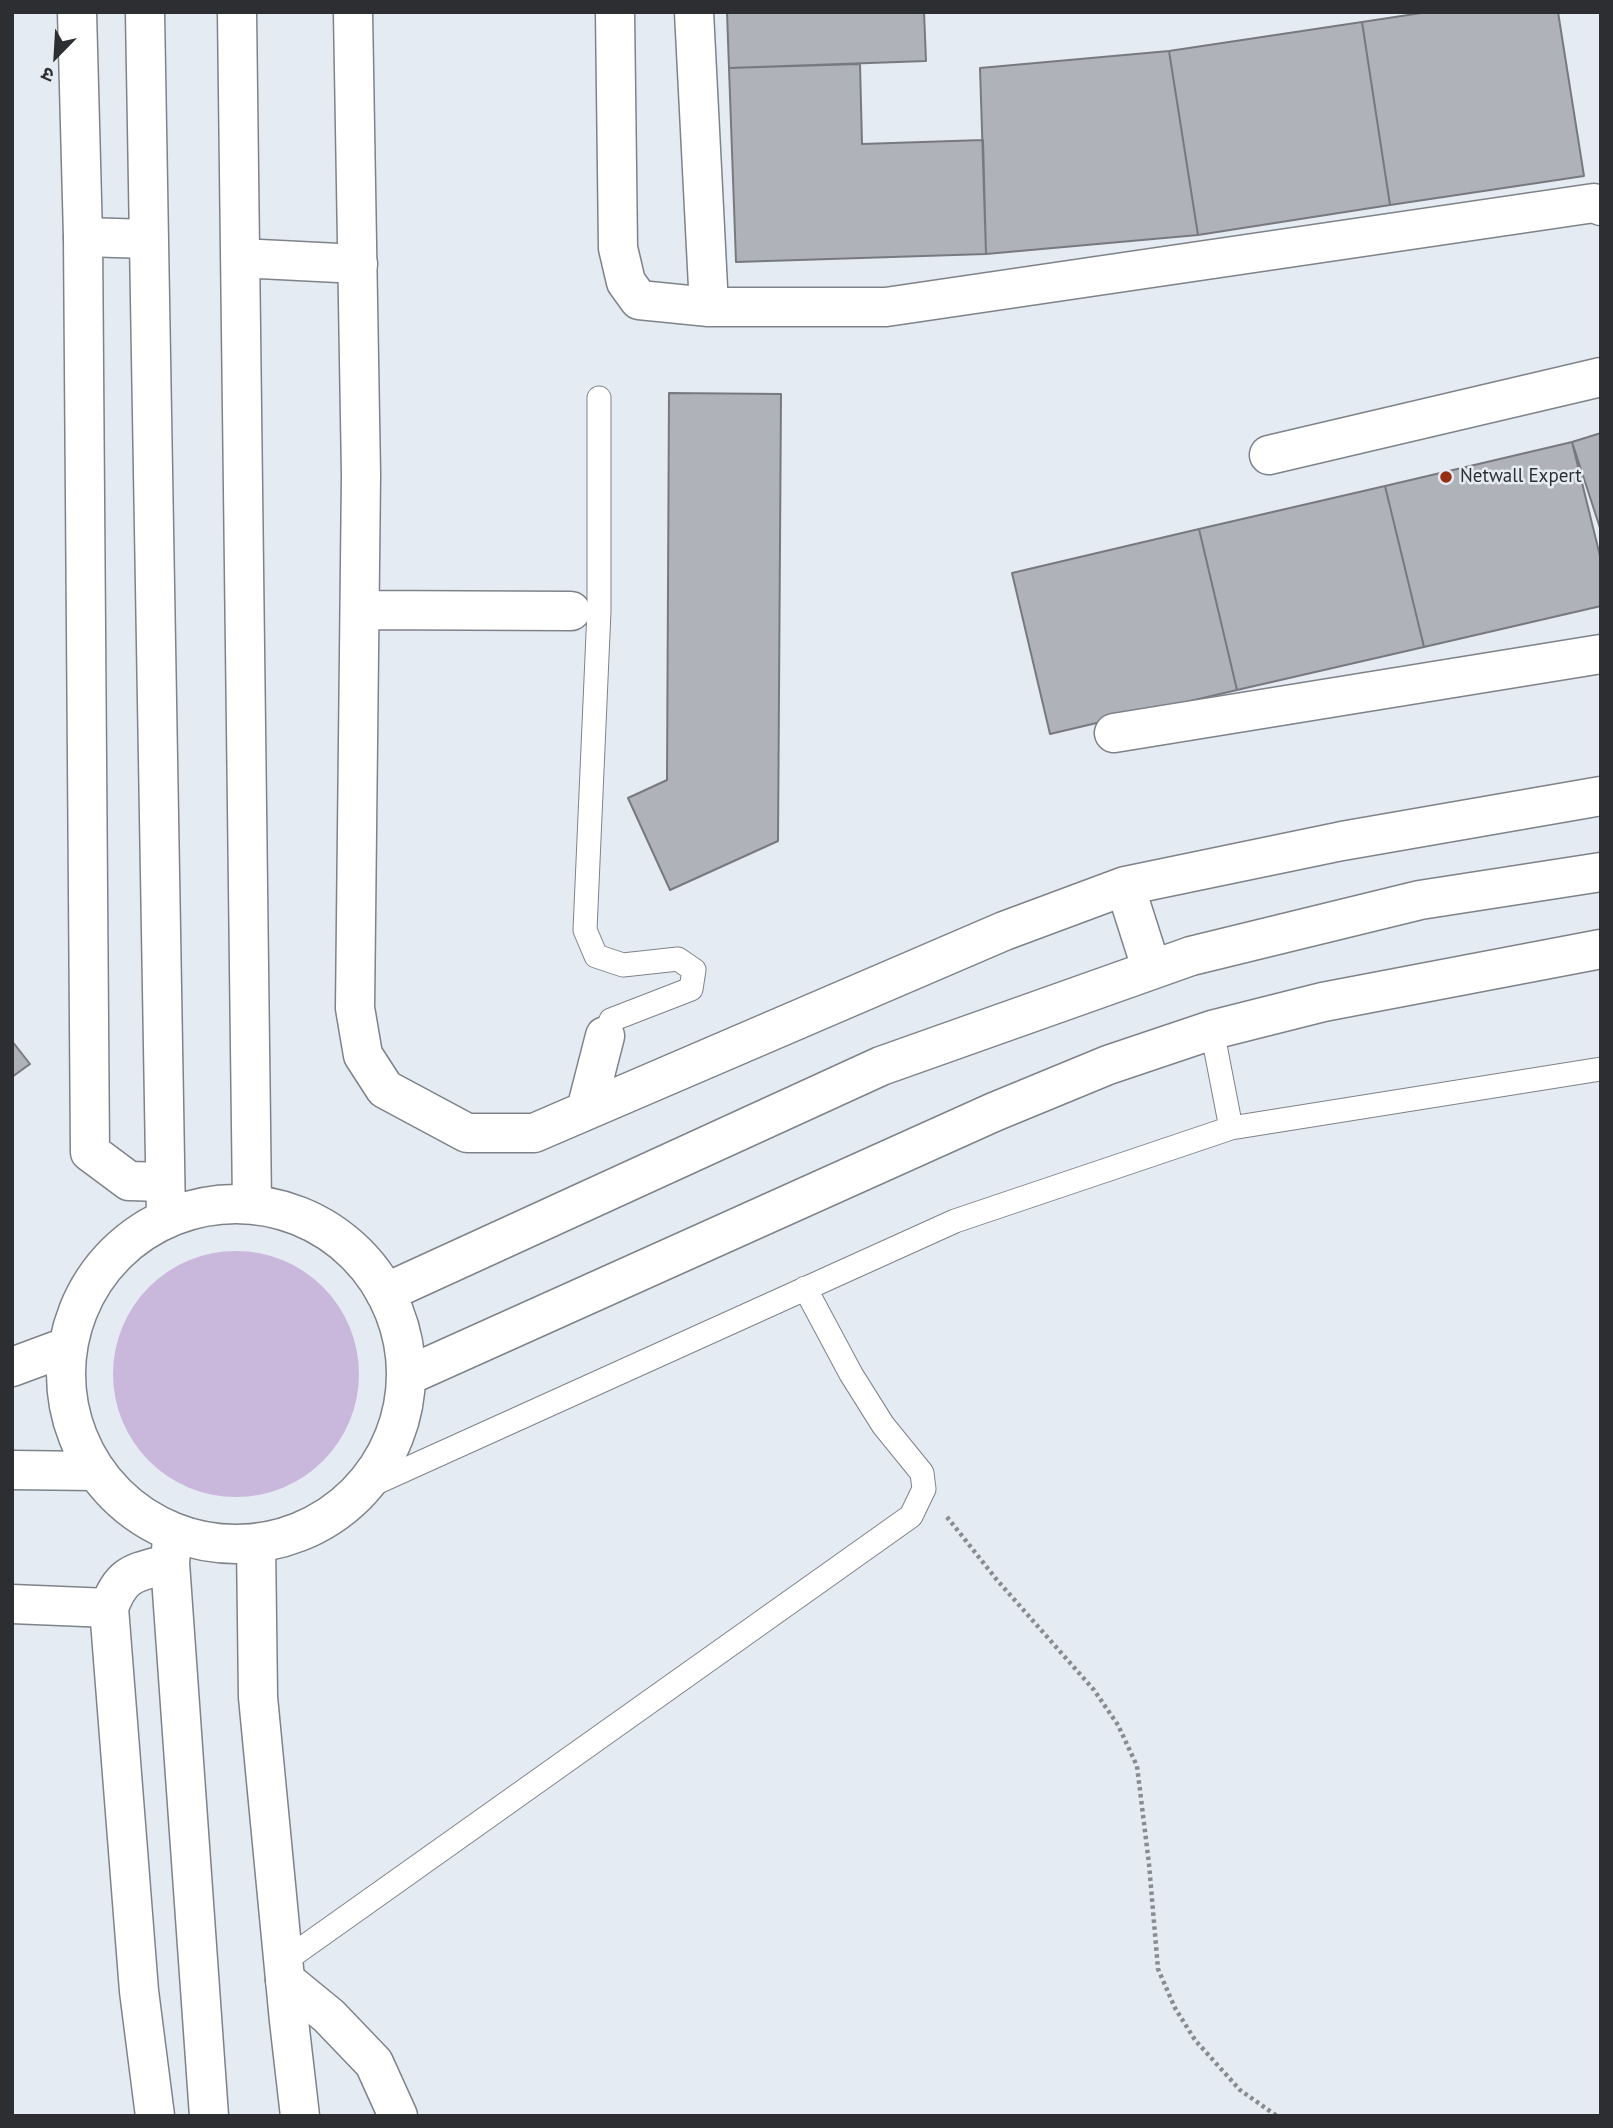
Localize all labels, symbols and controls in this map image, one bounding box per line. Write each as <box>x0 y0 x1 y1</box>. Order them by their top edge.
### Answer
north arrow <box>21 21 91 91</box>
text: उ <box>37 62 57 88</box>
place label: Netwall Expert <box>1460 466 1582 488</box>
marker: Netwall Expert <box>1438 469 1454 485</box>

